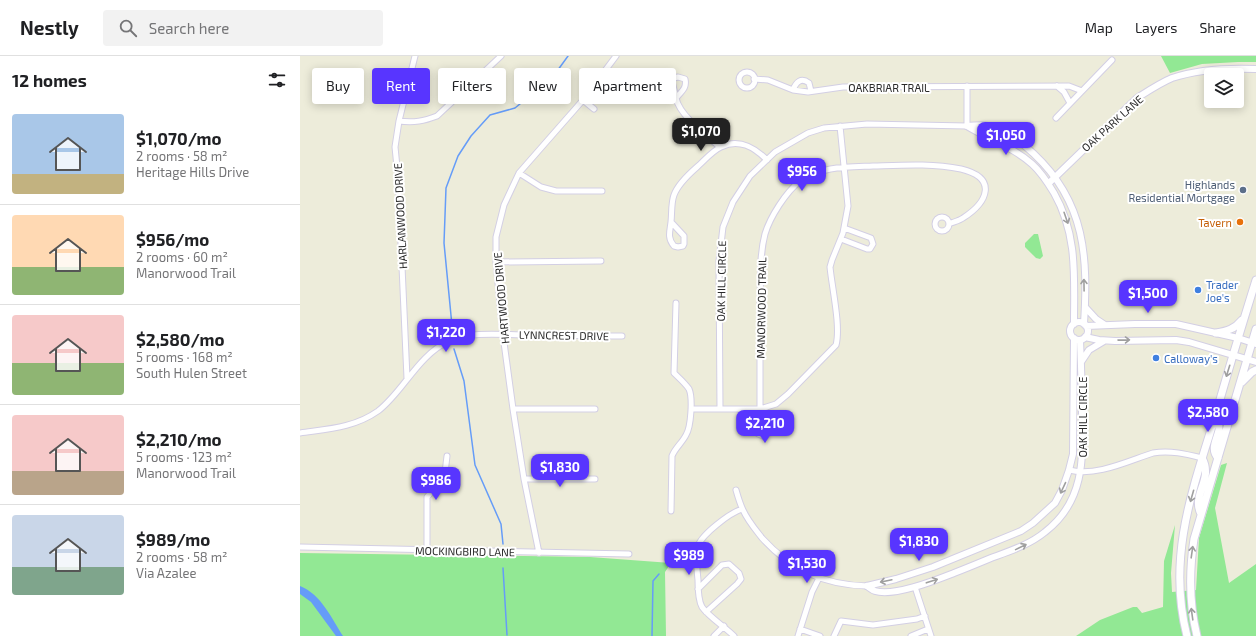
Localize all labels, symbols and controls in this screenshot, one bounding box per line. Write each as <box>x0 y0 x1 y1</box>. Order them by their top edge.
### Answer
search box <box>103 10 383 46</box>
text: Nestly <box>20 16 79 39</box>
icon: search <box>117 17 139 39</box>
text: Search here <box>149 19 229 37</box>
text: Map <box>1085 19 1113 36</box>
text: Layers <box>1135 19 1177 36</box>
text: Share <box>1199 19 1236 36</box>
chip: Buy <box>312 68 364 104</box>
chip: Rent <box>372 68 430 104</box>
chip: Filters <box>438 68 506 104</box>
chip: New <box>514 68 571 104</box>
chip: Apartment <box>579 68 676 104</box>
map controls <box>1204 68 1244 108</box>
button: layers <box>1204 68 1244 108</box>
icon: filters <box>266 69 288 91</box>
text: 12 homes <box>12 70 87 90</box>
street label: OAKBRIAR TRAIL <box>848 81 930 94</box>
street label: OAK PARK LANE <box>1079 92 1145 154</box>
pin: $1,070 <box>668 118 734 152</box>
pin: $1,050 <box>973 122 1039 156</box>
text: $1,070 <box>681 123 721 139</box>
text: $1,050 <box>986 127 1026 143</box>
text: $1,070/mo <box>136 128 222 148</box>
icon: home <box>44 130 92 178</box>
text: 2 rooms · 58 m² <box>136 148 227 164</box>
pin: $956 <box>778 158 826 192</box>
street label: HARLANWOOD DRIVE <box>391 163 409 269</box>
text: $956 <box>787 163 817 179</box>
text: Heritage Hills Drive <box>136 164 249 180</box>
place label: Highlands Residential Mortgage <box>1128 178 1235 204</box>
marker: Highlands Residential Mortgage <box>1238 185 1248 195</box>
one-way arrow <box>1062 212 1070 224</box>
place label: Tavern <box>1198 216 1232 229</box>
marker: Tavern <box>1235 217 1245 227</box>
text: $956/mo <box>136 229 209 249</box>
icon: home <box>44 231 92 279</box>
street label: OAK HILL CIRCLE <box>714 241 728 321</box>
text: 2 rooms · 60 m² <box>136 249 228 265</box>
street label: HARTWOOD DRIVE <box>491 252 511 344</box>
street label: MANORWOOD TRAIL <box>754 257 768 359</box>
text: Manorwood Trail <box>136 265 236 281</box>
place label: Trader Joe's <box>1206 278 1239 304</box>
one-way arrow <box>1081 279 1088 292</box>
pin: $1,500 <box>1115 280 1181 314</box>
text: $1,500 <box>1128 285 1168 301</box>
marker: Trader Joe's <box>1193 285 1203 295</box>
pin: $1,220 <box>413 319 479 353</box>
text: $1,220 <box>426 324 466 340</box>
street label: LYNNCREST DRIVE <box>519 328 609 342</box>
text: $2,580/mo <box>136 329 224 349</box>
icon: home <box>44 331 92 379</box>
one-way arrow <box>1117 337 1130 344</box>
text: 5 rooms · 168 m² <box>136 349 233 365</box>
place label: Calloway's <box>1164 352 1218 365</box>
marker: Calloway's <box>1151 353 1161 363</box>
text: South Hulen Street <box>136 365 247 381</box>
one-way arrow <box>1224 365 1232 377</box>
street label: OAK HILL CIRCLE <box>1076 377 1089 457</box>
pin: $2,580 <box>1175 399 1241 433</box>
text: $2,580 <box>1187 404 1229 420</box>
pin: $2,210 <box>732 410 798 444</box>
text: $2,210 <box>745 415 785 431</box>
text: $2,210/mo <box>136 429 222 449</box>
icon: home <box>44 431 92 479</box>
text: 5 rooms · 123 m² <box>136 449 232 465</box>
pin: $1,830 <box>527 454 593 488</box>
text: $1,830 <box>540 459 580 475</box>
text: Manorwood Trail <box>136 465 236 481</box>
pin: $986 <box>412 467 460 501</box>
text: $986 <box>421 472 451 488</box>
one-way arrow <box>1059 481 1066 493</box>
one-way arrow <box>1188 489 1195 502</box>
pin: $1,830 <box>886 528 952 562</box>
text: $989/mo <box>136 529 210 549</box>
icon: home <box>44 531 92 579</box>
text: $1,830 <box>899 533 939 549</box>
pin: $989 <box>665 542 713 576</box>
one-way arrow <box>1015 543 1027 550</box>
street label: MOCKINGBIRD LANE <box>415 544 515 558</box>
one-way arrow <box>1188 546 1196 559</box>
text: $989 <box>674 547 704 563</box>
text: 2 rooms · 58 m² <box>136 549 227 565</box>
pin: $1,530 <box>774 550 840 584</box>
text: $1,530 <box>787 555 827 571</box>
text: Via Azalee <box>136 565 197 581</box>
one-way arrow <box>880 577 893 585</box>
one-way arrow <box>925 577 937 585</box>
one-way arrow <box>1188 607 1196 620</box>

